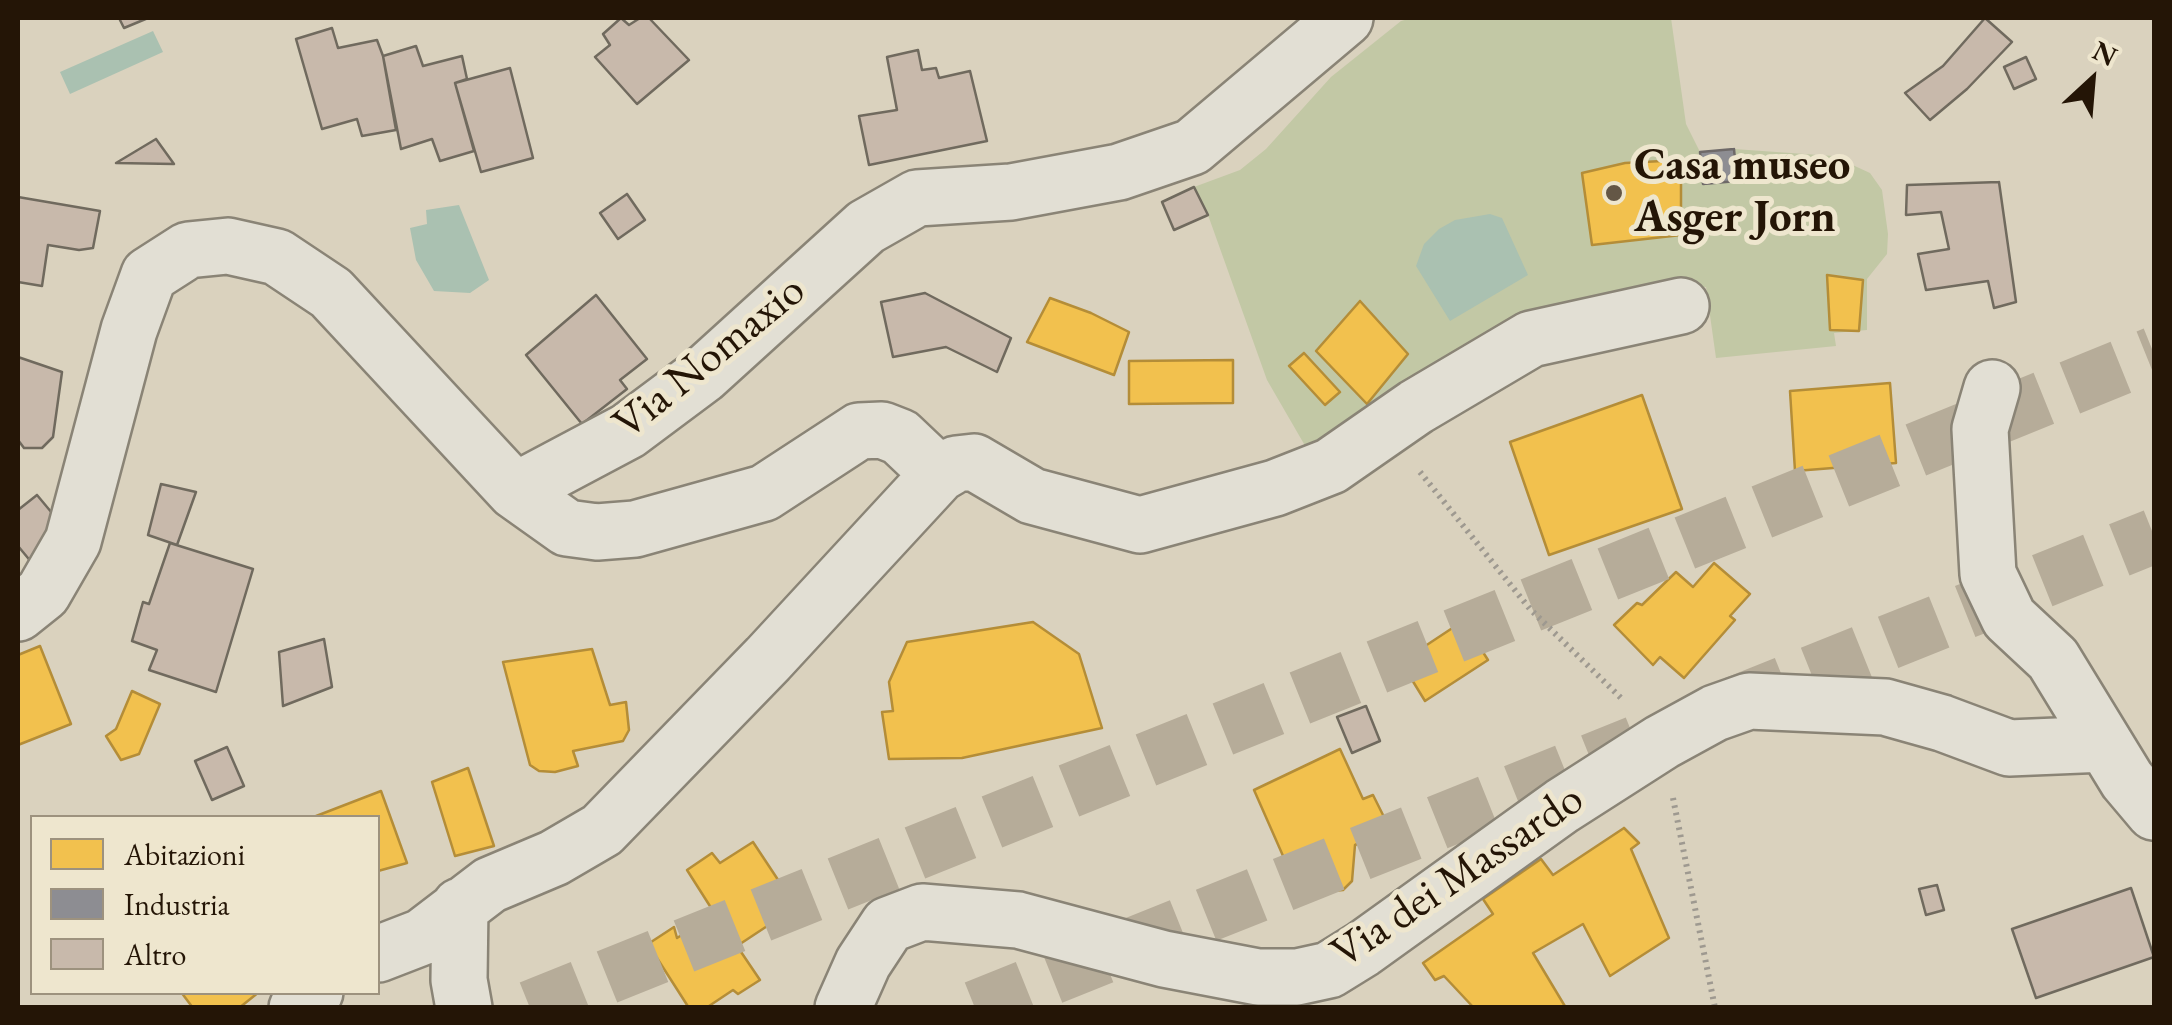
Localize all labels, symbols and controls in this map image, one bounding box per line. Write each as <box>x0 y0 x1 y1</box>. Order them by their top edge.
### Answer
north arrow <box>2042 30 2142 130</box>
text: N <box>2087 32 2123 74</box>
place label: Casa museo Asger Jorn <box>1634 140 1850 246</box>
marker: Casa museo Asger Jorn <box>1603 182 1625 204</box>
street label: Via Nomaxio <box>603 264 817 452</box>
street label: Via dei Massardo <box>1322 773 1594 981</box>
legend <box>30 815 380 995</box>
text: Abitazioni <box>124 835 245 874</box>
text: Industria <box>124 885 229 924</box>
text: Altro <box>124 935 186 974</box>

